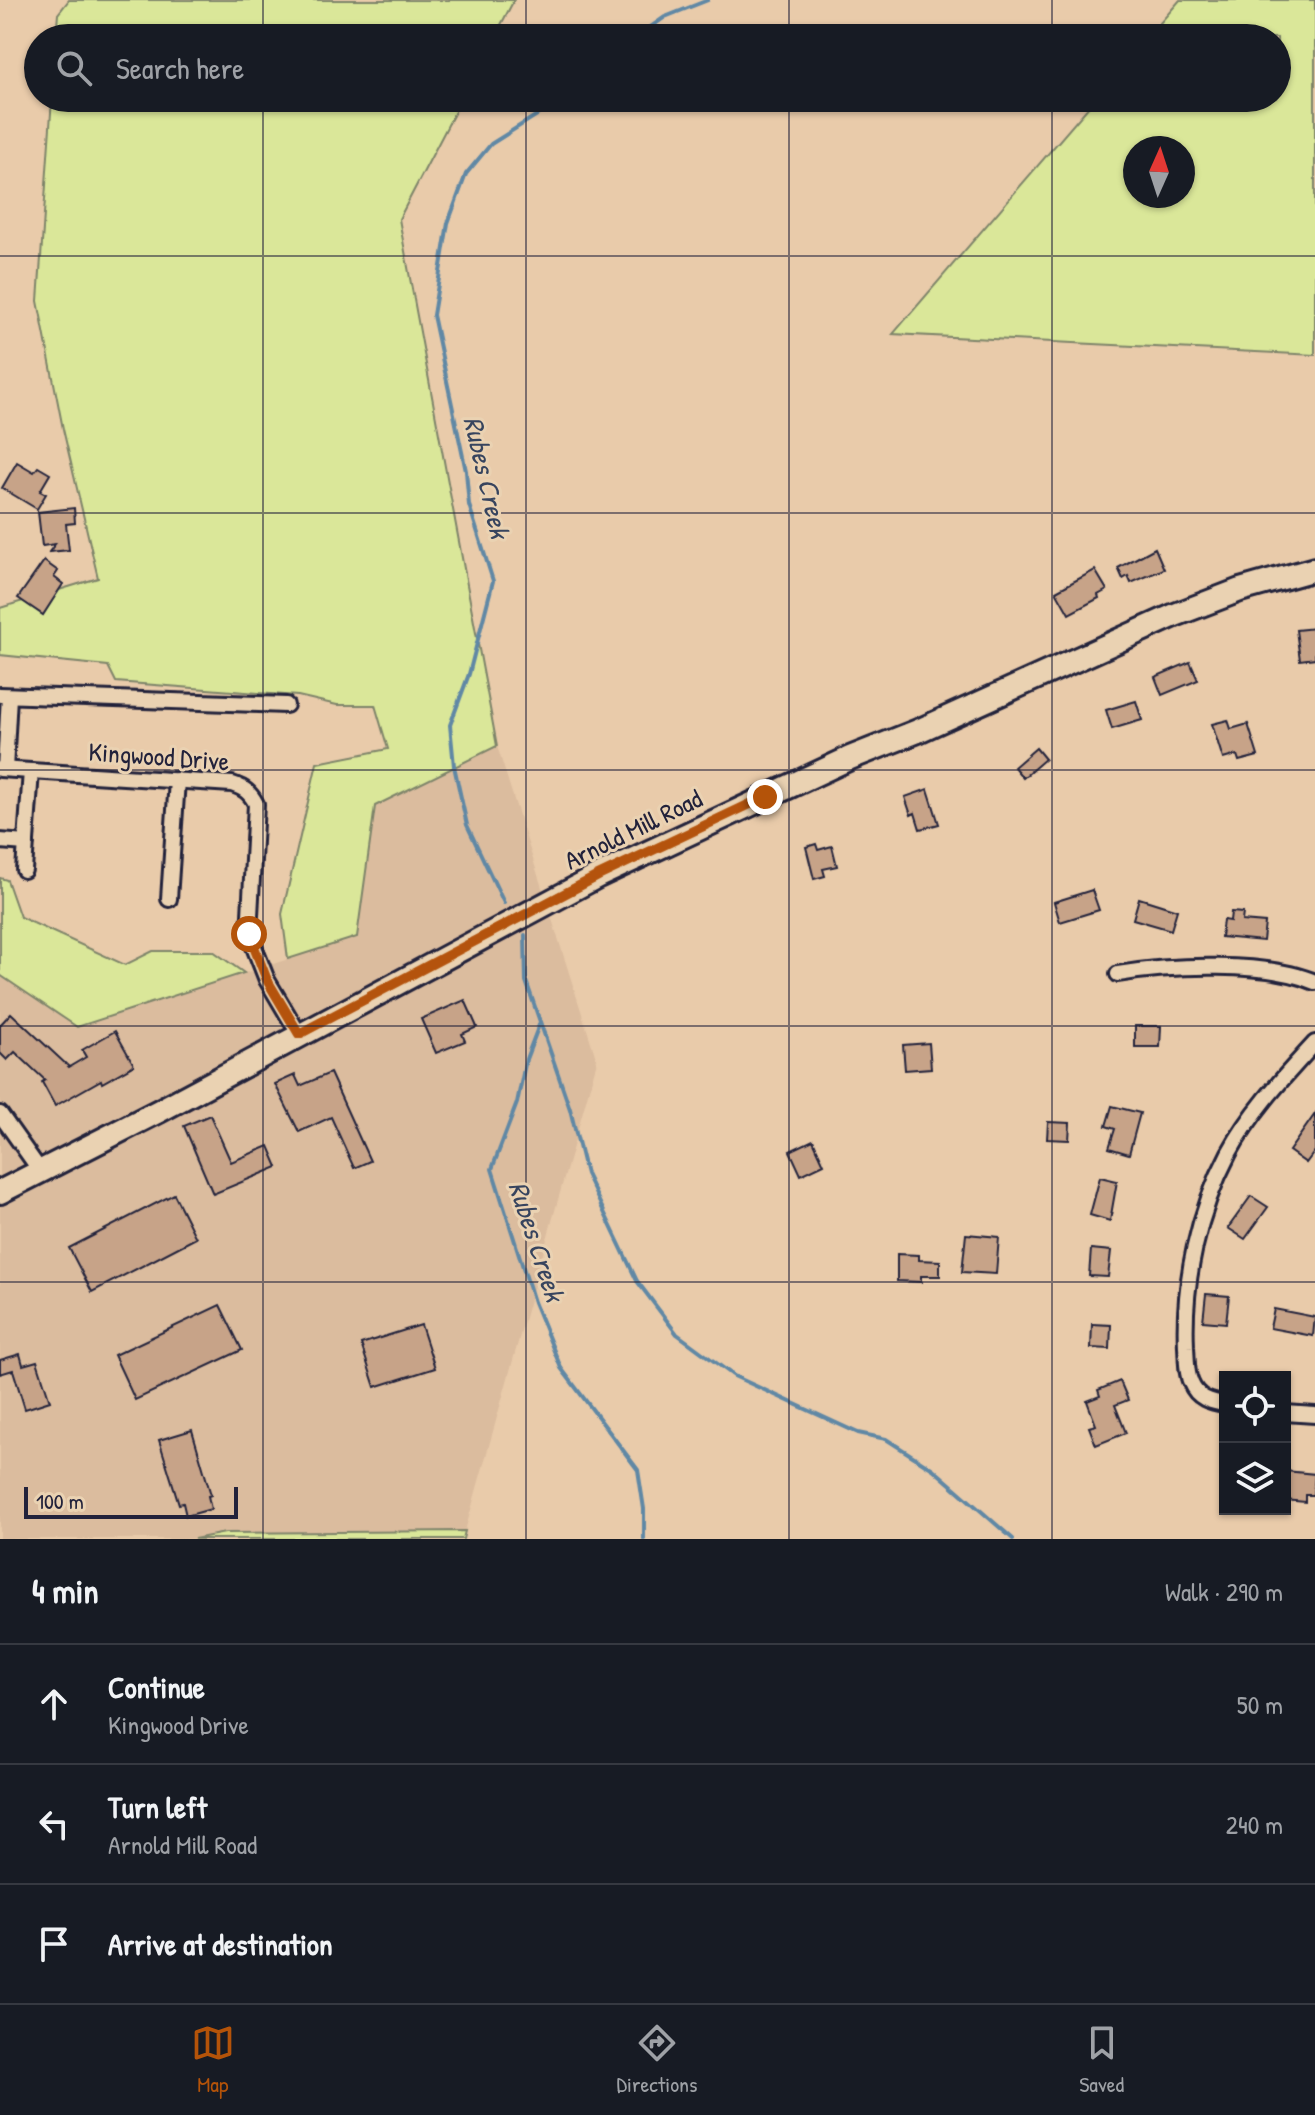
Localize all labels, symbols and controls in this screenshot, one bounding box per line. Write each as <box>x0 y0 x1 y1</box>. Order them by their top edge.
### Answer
search box <box>24 24 1291 112</box>
icon: search <box>52 46 96 90</box>
text: Search here <box>116 48 244 88</box>
north arrow <box>1123 136 1195 208</box>
water label: Rubes Creek <box>455 412 520 544</box>
street label: Kingwood Drive <box>88 734 230 778</box>
route end <box>747 779 783 815</box>
street label: Arnold Mill Road <box>558 781 708 877</box>
route start <box>231 916 267 952</box>
water label: Rubes Creek <box>500 1176 575 1308</box>
map controls <box>1219 1371 1291 1515</box>
button: locate <box>1219 1371 1291 1443</box>
button: layers <box>1219 1443 1291 1515</box>
scale bar <box>24 1483 238 1519</box>
text: 100 m <box>36 1486 84 1516</box>
text: 4 min <box>32 1568 99 1614</box>
text: Walk · 290 m <box>1165 1574 1283 1609</box>
text: Continue <box>108 1667 205 1707</box>
icon: ahead <box>32 1682 76 1726</box>
text: 50 m <box>1237 1687 1283 1722</box>
text: Kingwood Drive <box>108 1707 249 1742</box>
text: Turn left <box>108 1787 207 1827</box>
icon: left <box>32 1802 76 1846</box>
text: 240 m <box>1226 1807 1283 1842</box>
text: Arnold Mill Road <box>108 1827 257 1862</box>
icon: arrive <box>32 1922 76 1966</box>
text: Arrive at destination <box>108 1924 333 1964</box>
tab: Map <box>191 2021 235 2099</box>
tab: Directions <box>617 2021 698 2099</box>
tab: Saved <box>1079 2021 1124 2099</box>

